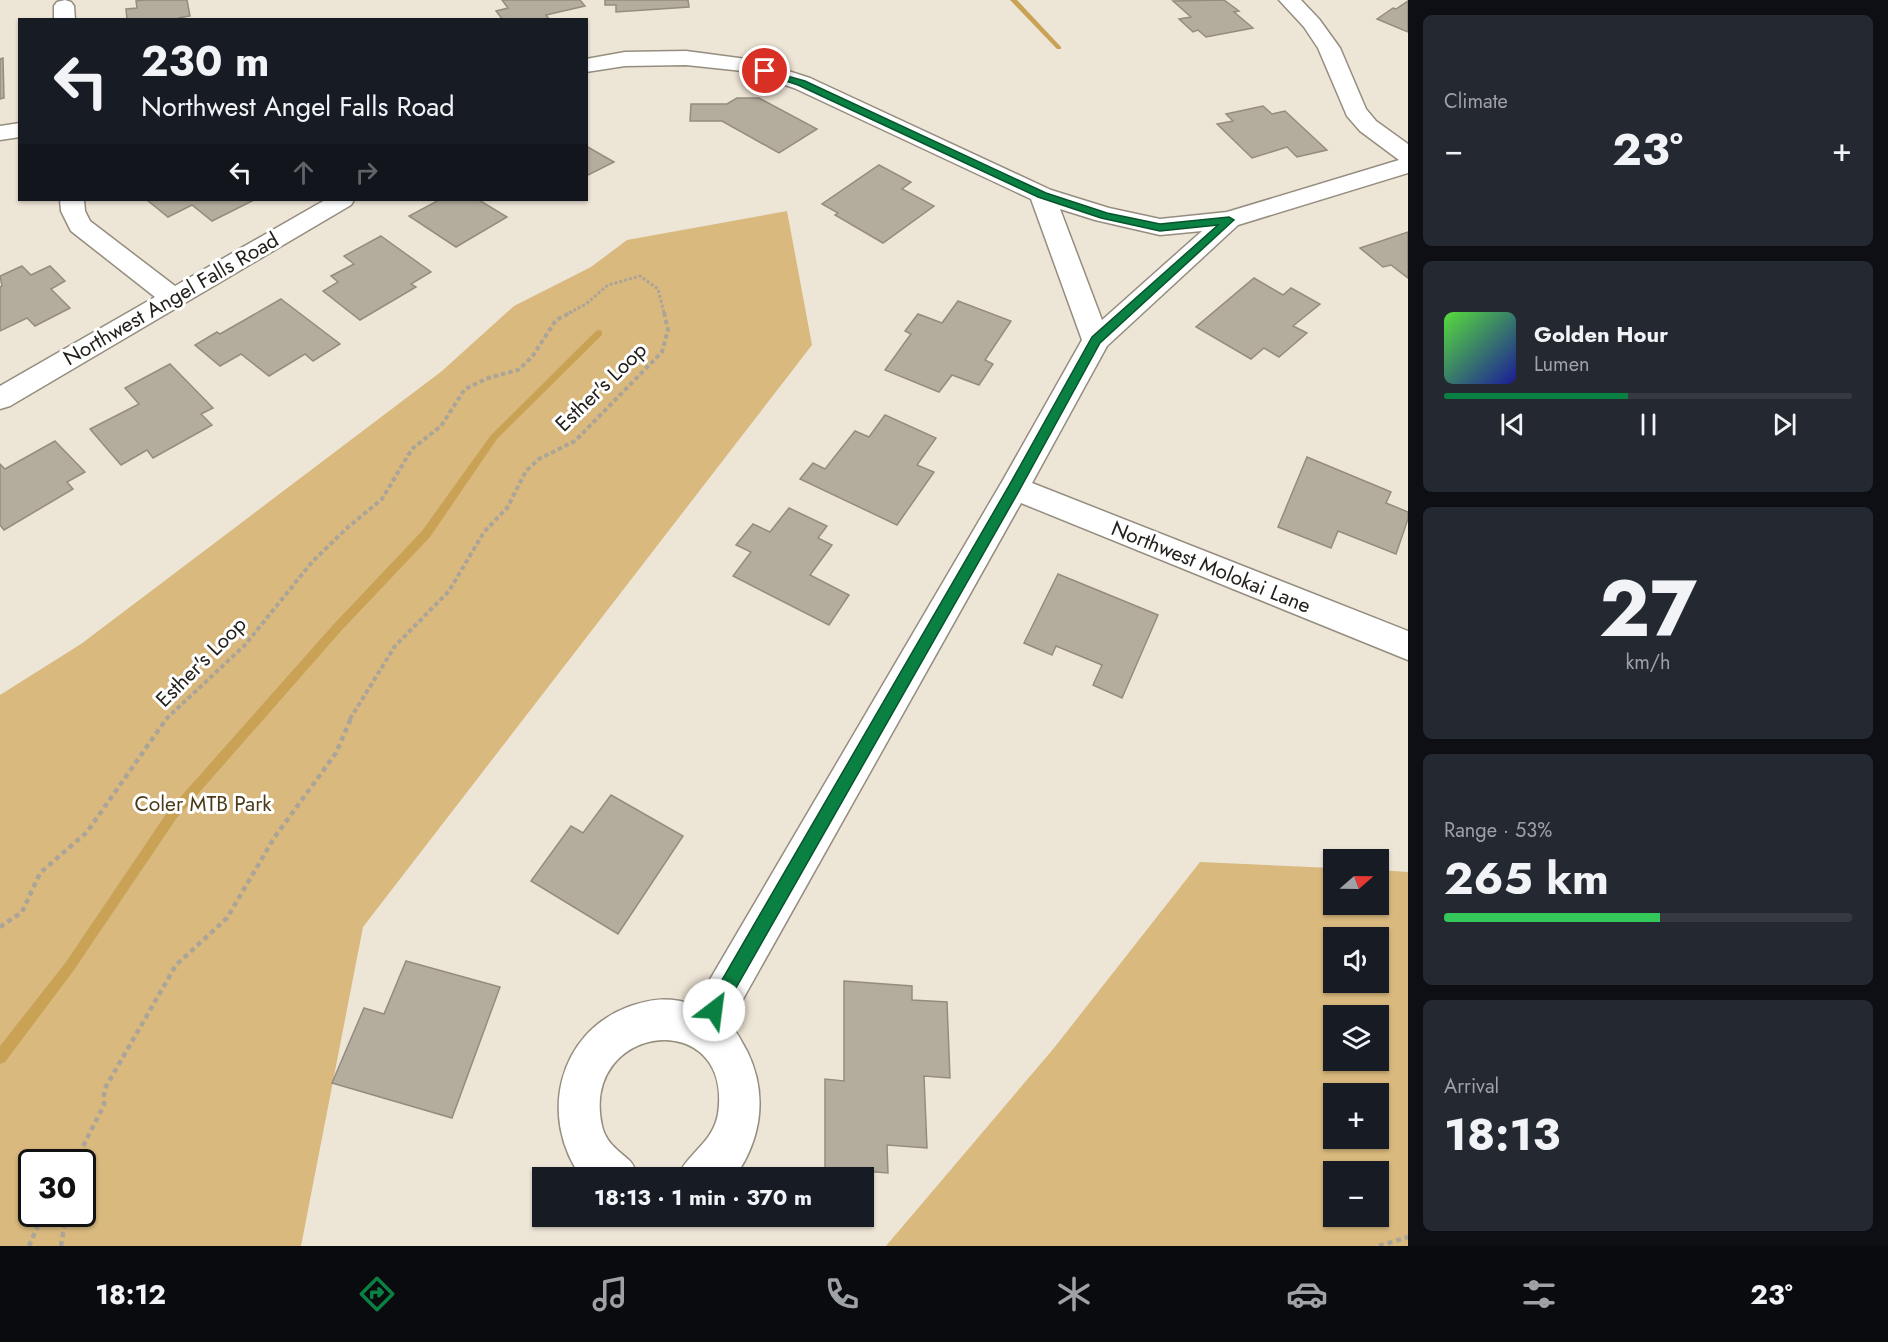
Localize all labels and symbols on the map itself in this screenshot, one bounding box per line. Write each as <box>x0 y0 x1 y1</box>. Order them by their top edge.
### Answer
pin <box>739 45 790 96</box>
street label: Northwest Angel Falls Road <box>58 225 284 373</box>
street label: Esther's Loop <box>548 336 654 438</box>
street label: Northwest Molokai Lane <box>1107 513 1315 621</box>
street label: Esther's Loop <box>149 610 253 714</box>
park label: Coler MTB Park <box>134 789 272 819</box>
north arrow <box>1323 849 1389 915</box>
position arrow <box>682 978 746 1042</box>
speed limit sign: 30 <box>18 1149 96 1227</box>

